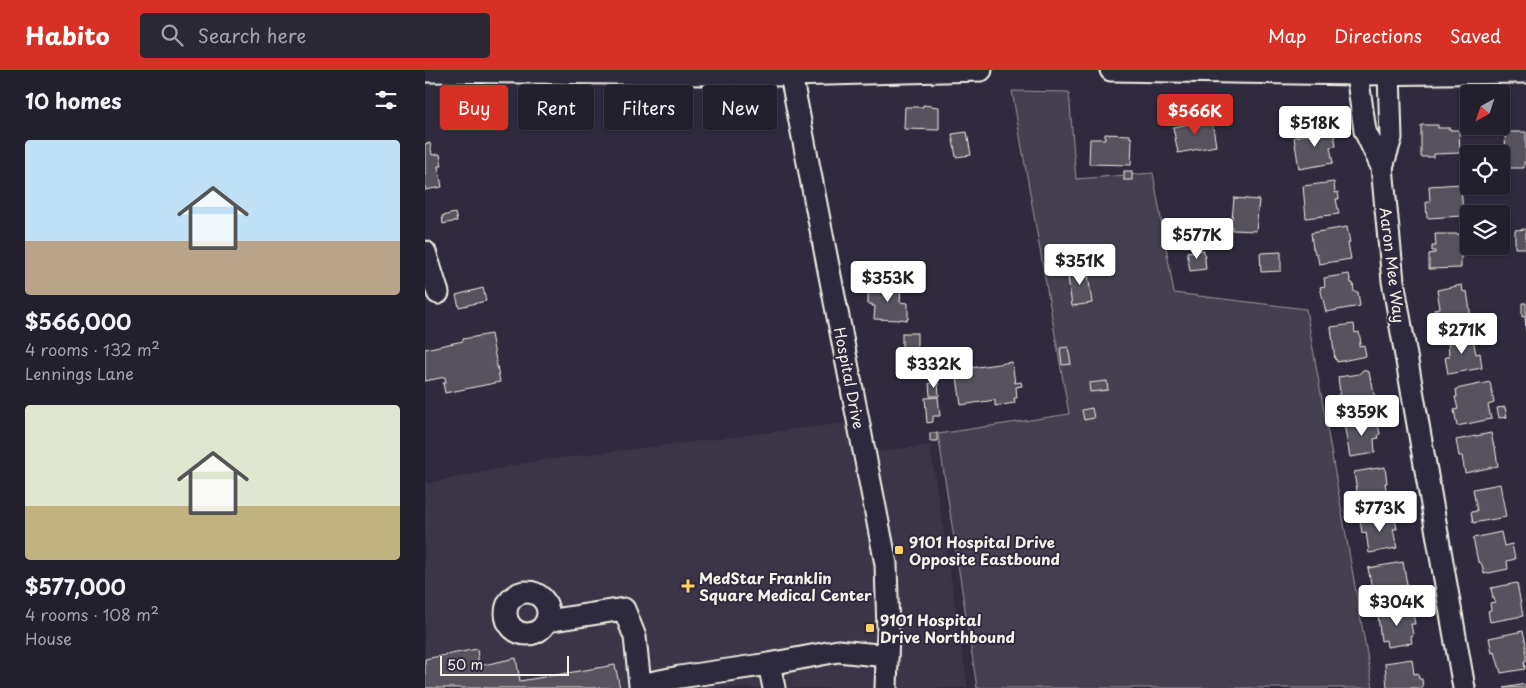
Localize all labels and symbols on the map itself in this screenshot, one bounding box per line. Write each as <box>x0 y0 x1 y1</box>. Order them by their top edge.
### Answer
north arrow <box>1460 85 1510 135</box>
pin: $566K <box>1160 93 1230 136</box>
pin: $518K <box>1280 106 1350 148</box>
street label: Aaron Mee Way <box>1375 206 1411 324</box>
pin: $577K <box>1162 218 1232 260</box>
pin: $351K <box>1045 244 1115 286</box>
pin: $353K <box>853 260 923 303</box>
pin: $271K <box>1427 312 1497 355</box>
street label: Hospital Drive <box>829 325 871 431</box>
pin: $332K <box>899 346 969 389</box>
pin: $359K <box>1327 394 1397 437</box>
pin: $773K <box>1345 490 1415 533</box>
place label: 9101 Hospital Drive Opposite Eastbound <box>909 530 1060 570</box>
marker: 9101 Hospital Drive Opposite Eastbound <box>893 544 905 556</box>
place label: MedStar Franklin Square Medical Center <box>699 566 872 606</box>
marker: MedStar Franklin Square Medical Center <box>681 579 695 593</box>
pin: $304K <box>1362 584 1432 627</box>
place label: 9101 Hospital Drive Northbound <box>880 608 1015 648</box>
marker: 9101 Hospital Drive Northbound <box>864 622 876 634</box>
scale bar <box>440 653 569 676</box>

